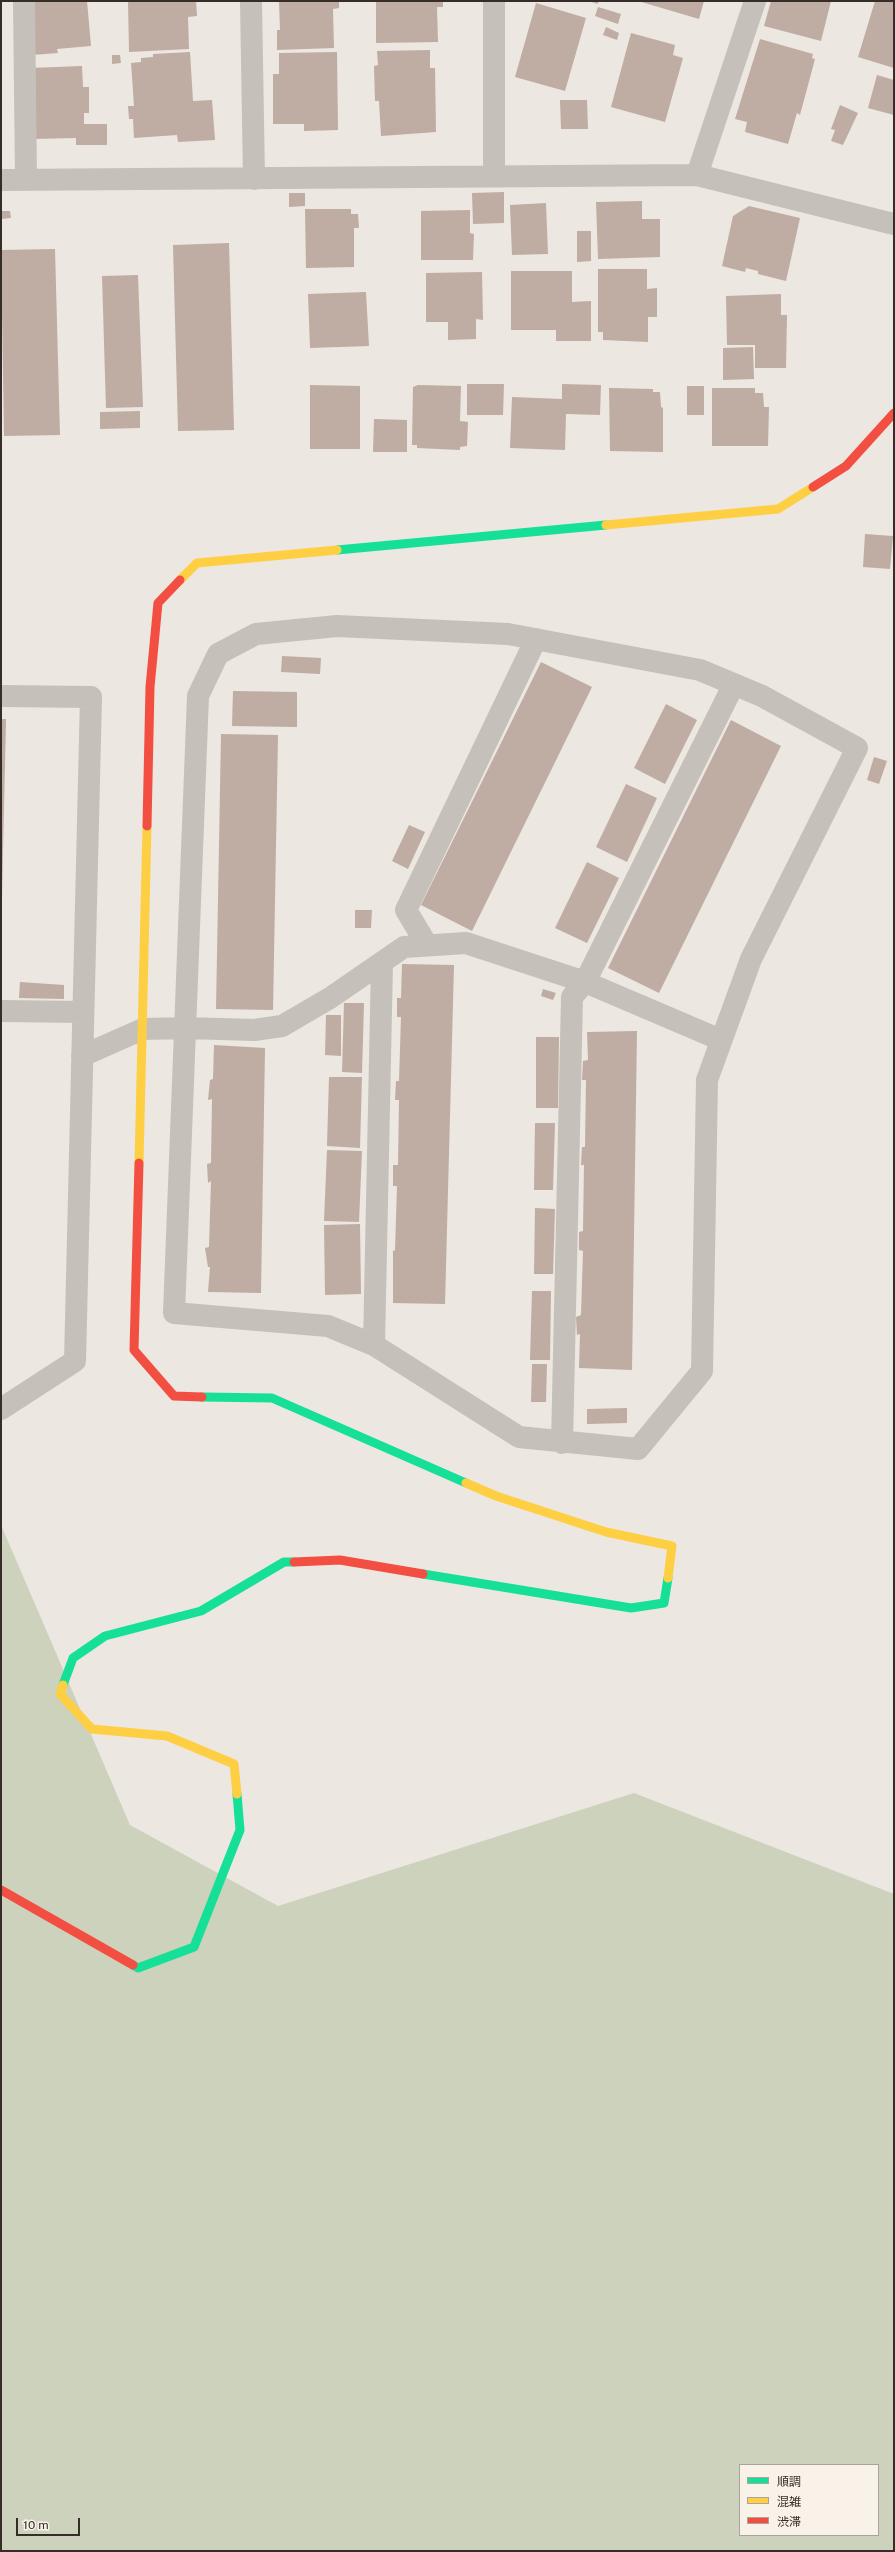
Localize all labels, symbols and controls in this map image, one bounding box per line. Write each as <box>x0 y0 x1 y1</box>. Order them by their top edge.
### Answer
legend <box>739 2464 879 2536</box>
text: 順調 <box>777 2475 801 2489</box>
text: 混雑 <box>777 2495 801 2509</box>
scale bar <box>18 2510 82 2536</box>
text: 渋滞 <box>777 2515 801 2529</box>
text: 10 m <box>23 2518 49 2532</box>

